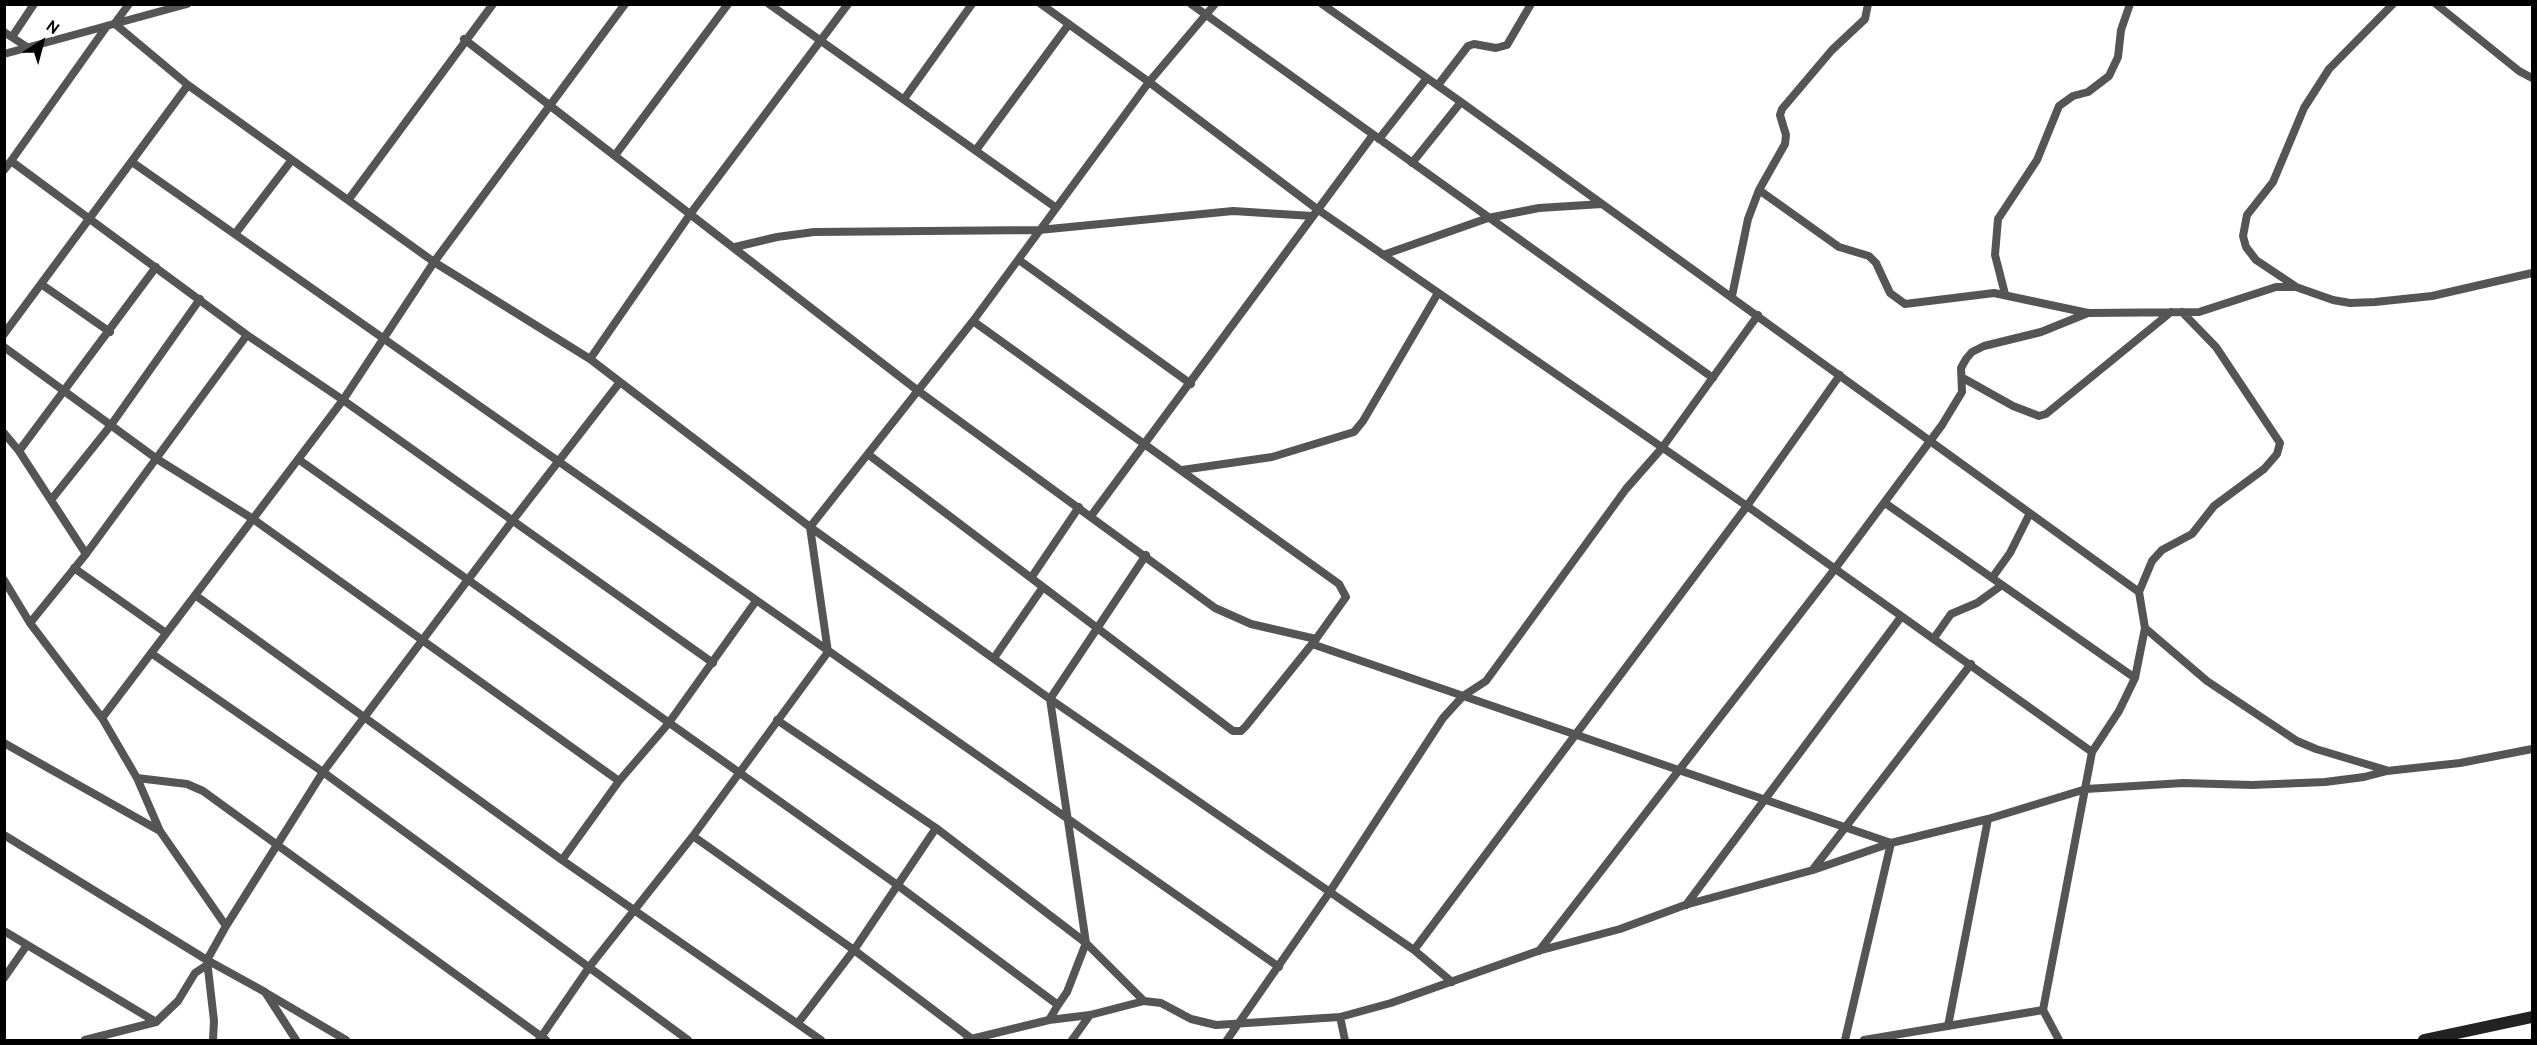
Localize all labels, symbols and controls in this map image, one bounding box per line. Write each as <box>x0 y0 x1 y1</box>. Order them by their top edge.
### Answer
north arrow <box>12 12 72 72</box>
text: N <box>43 16 63 38</box>

